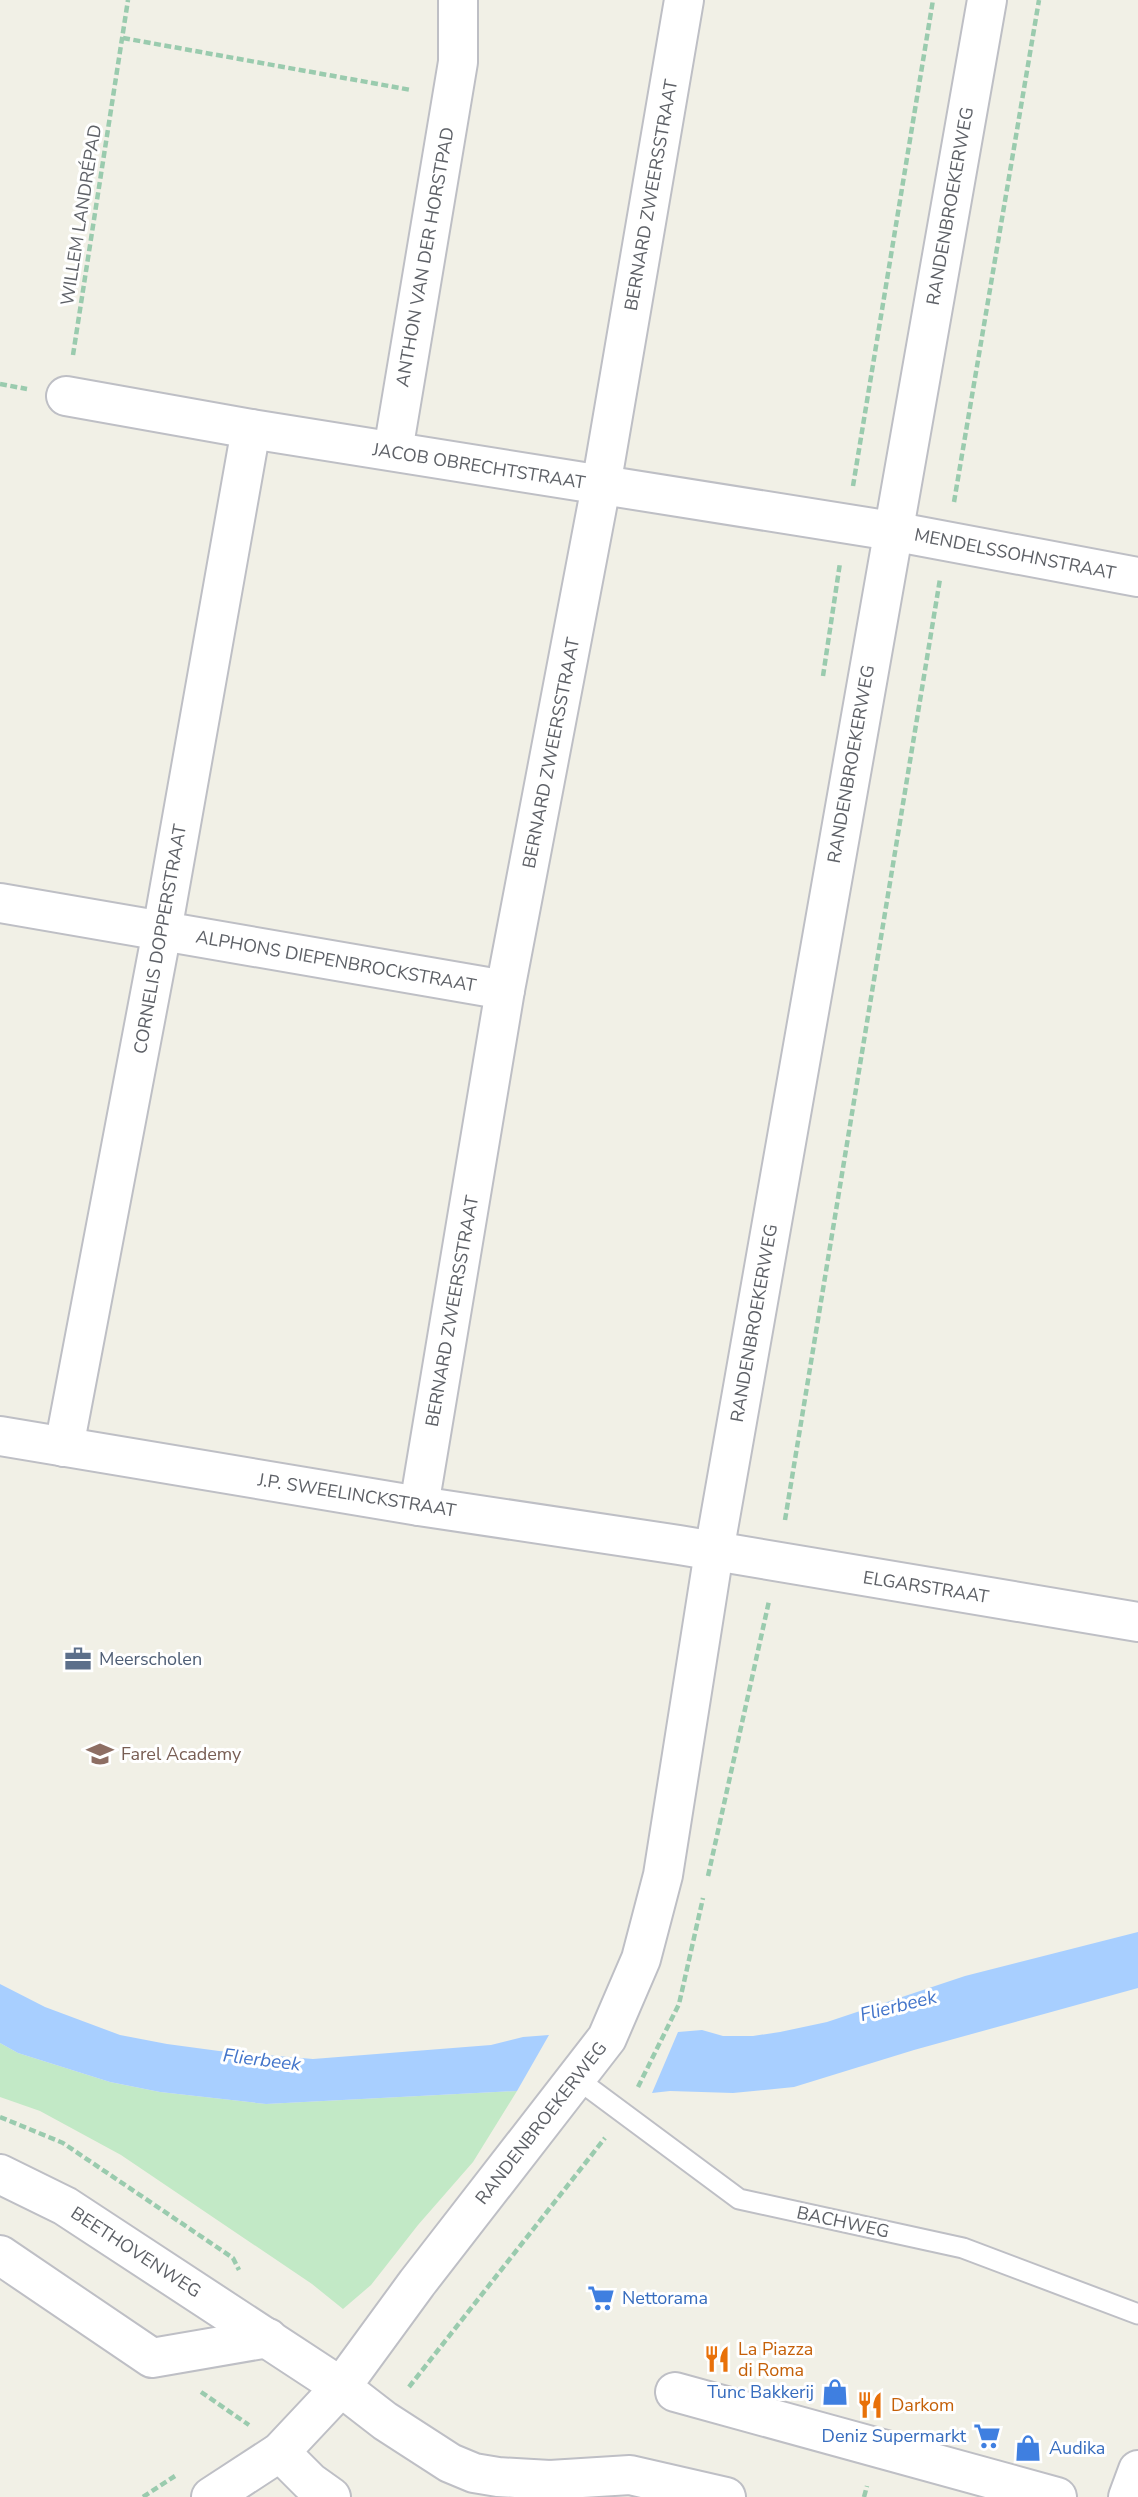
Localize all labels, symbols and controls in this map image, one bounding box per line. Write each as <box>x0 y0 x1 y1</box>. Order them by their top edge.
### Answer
street label: BERNARD ZWEERSSTRAAT <box>619 77 683 313</box>
street label: RANDENBROEKERWEG <box>921 105 979 307</box>
street label: WILLEM LANDRÉPAD <box>55 123 107 307</box>
street label: ANTHON VAN DER HORSTPAD <box>390 125 460 389</box>
street label: JACOB OBRECHTSTRAAT <box>370 437 587 495</box>
street label: MENDELSSOHNSTRAAT <box>912 523 1118 585</box>
street label: BERNARD ZWEERSSTRAAT <box>517 635 585 871</box>
street label: RANDENBROEKERWEG <box>822 663 880 865</box>
street label: CORNELIS DOPPERSTRAAT <box>128 822 192 1056</box>
street label: ALPHONS DIEPENBROCKSTRAAT <box>194 924 478 998</box>
street label: BERNARD ZWEERSSTRAAT <box>420 1193 484 1429</box>
street label: RANDENBROEKERWEG <box>725 1222 783 1424</box>
street label: J.P. SWEELINCKSTRAAT <box>255 1467 458 1523</box>
street label: ELGARSTRAAT <box>861 1565 991 1609</box>
office icon: Meerscholen <box>63 1644 93 1674</box>
place label: Meerscholen <box>99 1647 202 1671</box>
school or university icon: Farel Academy <box>85 1739 115 1769</box>
place label: Farel Academy <box>121 1742 242 1766</box>
water label: Flierbeek <box>857 1984 940 2028</box>
street label: RANDENBROEKERWEG <box>470 2037 612 2209</box>
water label: Flierbeek <box>222 2042 303 2078</box>
street label: BACHWEG <box>794 2200 892 2244</box>
street label: BEETHOVENWEG <box>66 2201 206 2303</box>
supermarket icon: Nettorama <box>586 2283 616 2313</box>
place label: Nettorama <box>622 2286 708 2310</box>
place label: La Piazza di Roma <box>738 2337 813 2382</box>
restaurant icon: La Piazza di Roma <box>702 2344 732 2374</box>
shop icon: Tunc Bakkerij <box>820 2377 850 2407</box>
place label: Tunc Bakkerij <box>707 2380 814 2404</box>
restaurant icon: Darkom <box>855 2390 885 2420</box>
place label: Darkom <box>891 2393 955 2417</box>
supermarket icon: Deniz Supermarkt <box>972 2421 1002 2451</box>
place label: Deniz Supermarkt <box>822 2424 967 2448</box>
shop icon: Audika <box>1013 2433 1043 2463</box>
place label: Audika <box>1049 2436 1105 2460</box>

